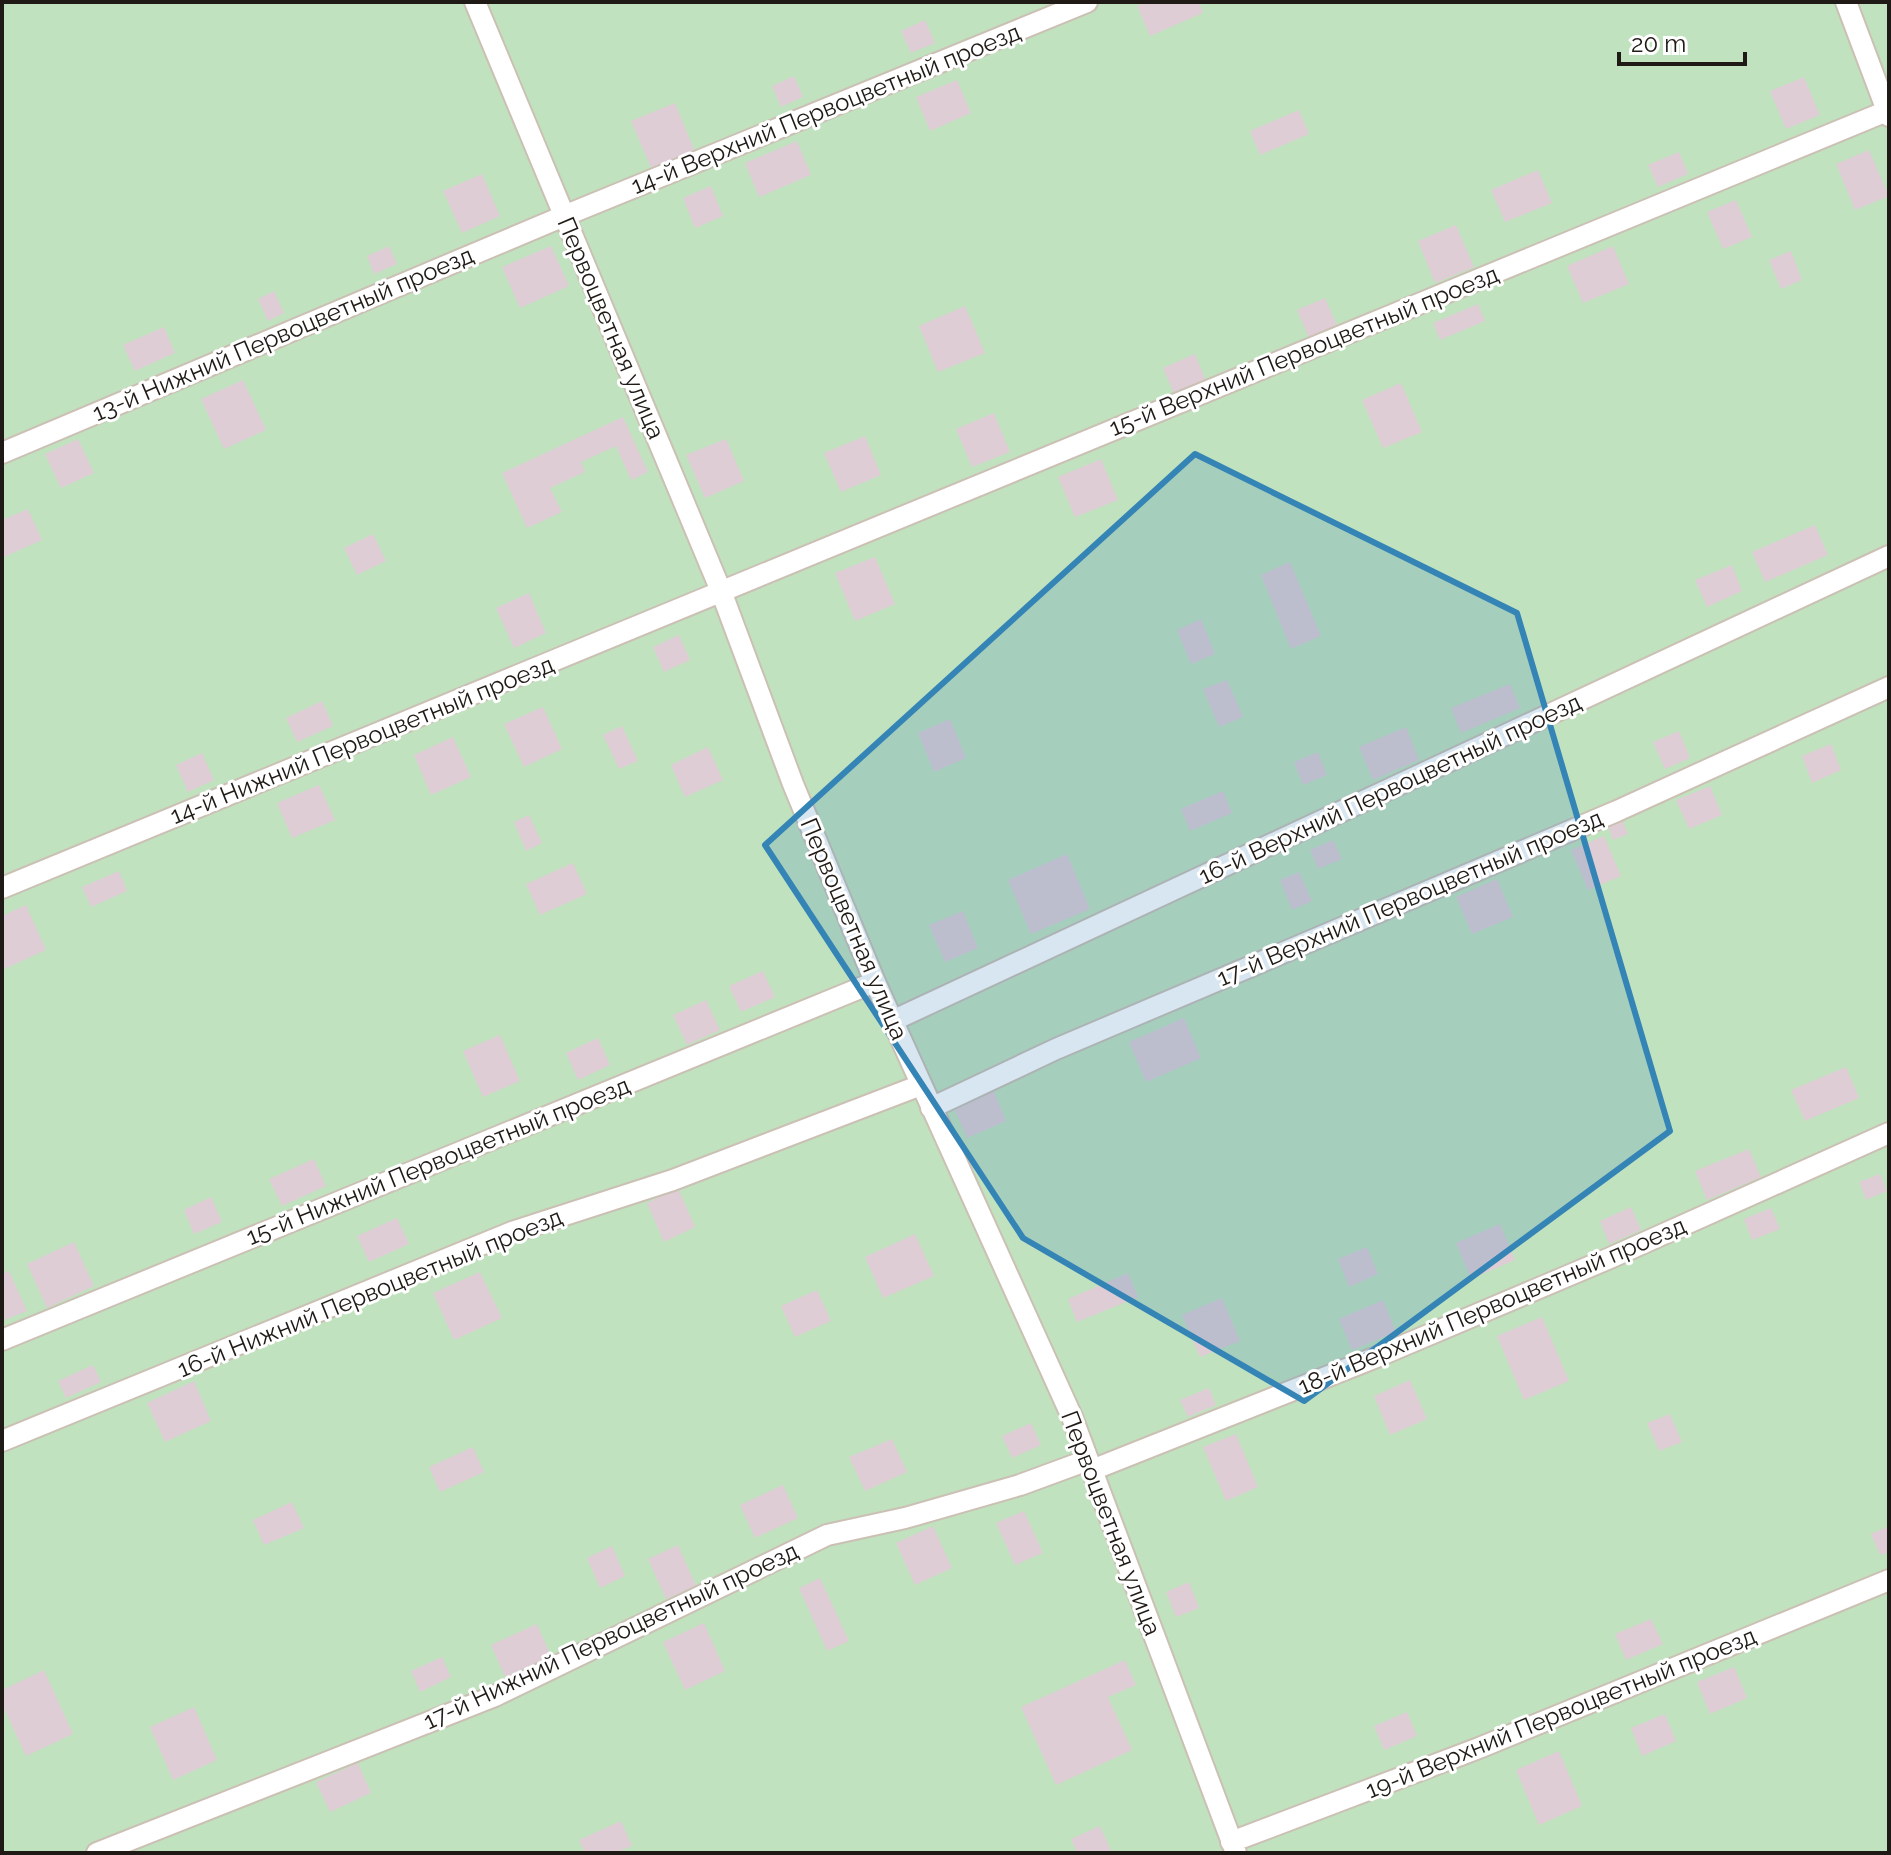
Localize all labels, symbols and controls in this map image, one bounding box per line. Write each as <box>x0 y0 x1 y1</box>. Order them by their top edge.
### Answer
scale bar <box>1619 16 1745 66</box>
street label: 14-й Верхний Первоцветный проезд <box>627 17 1025 200</box>
text: 20 m <box>1631 29 1686 58</box>
street label: Первоцветная улица <box>552 212 671 443</box>
street label: 13-й Нижний Первоцветный проезд <box>88 240 478 427</box>
street label: 15-й Верхний Первоцветный проезд <box>1105 259 1503 442</box>
street label: 14-й Нижний Первоцветный проезд <box>166 649 558 830</box>
street label: 16-й Верхний Первоцветный проезд <box>1194 687 1586 890</box>
street label: 17-й Верхний Первоцветный проезд <box>1213 803 1607 992</box>
street label: Первоцветная улица <box>795 813 914 1044</box>
street label: 15-й Нижний Первоцветный проезд <box>242 1070 634 1251</box>
street label: 16-й Нижний Первоцветный проезд <box>173 1202 567 1383</box>
street label: 18-й Верхний Первоцветный проезд <box>1294 1210 1690 1401</box>
street label: Первоцветная улица <box>1055 1406 1168 1639</box>
street label: 17-й Нижний Первоцветный проезд <box>419 1536 803 1735</box>
street label: 19-й Верхний Первоцветный проезд <box>1361 1621 1760 1804</box>

